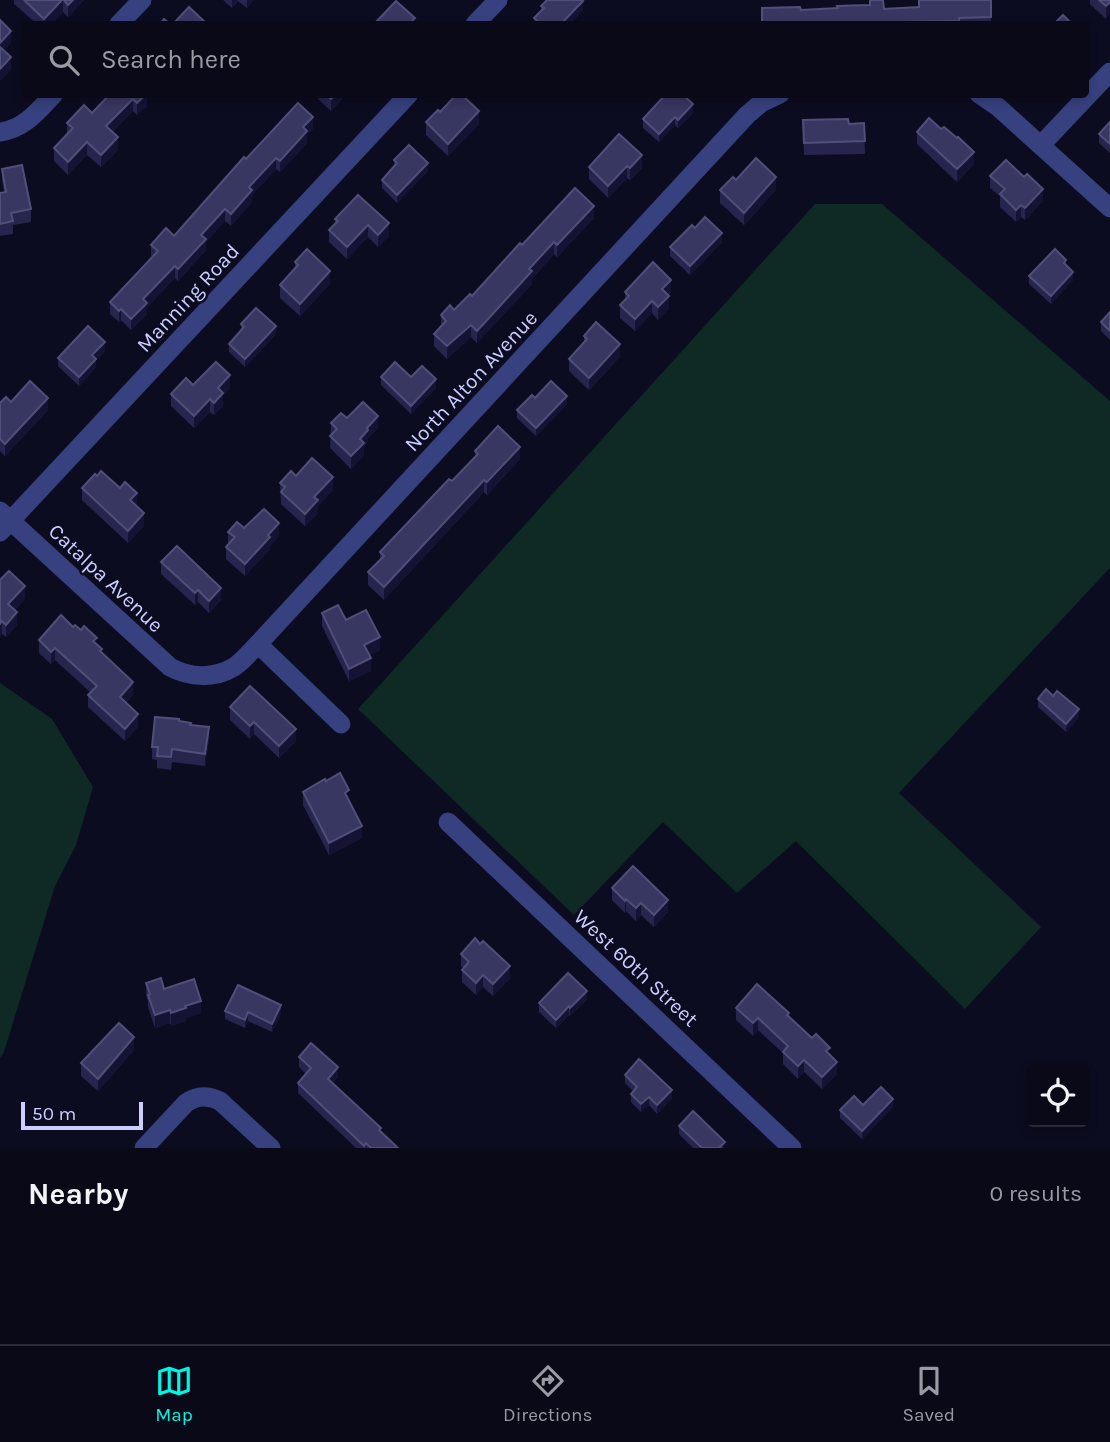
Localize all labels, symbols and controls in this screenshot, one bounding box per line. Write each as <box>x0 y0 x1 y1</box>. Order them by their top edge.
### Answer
search box <box>21 21 1089 98</box>
icon: search <box>45 41 83 79</box>
text: Search here <box>101 44 241 75</box>
street label: Manning Road <box>132 239 244 357</box>
street label: North Alton Avenue <box>400 306 542 456</box>
street label: Catalpa Avenue <box>44 519 168 637</box>
street label: West 60th Street <box>569 904 703 1032</box>
map controls <box>1026 1064 1089 1127</box>
button: locate <box>1026 1064 1089 1127</box>
scale bar <box>21 1099 144 1131</box>
text: 50 m <box>32 1103 76 1125</box>
text: Nearby <box>28 1176 128 1212</box>
text: 0 results <box>990 1180 1082 1207</box>
tab: Map <box>155 1362 193 1426</box>
tab: Directions <box>503 1362 592 1426</box>
tab: Saved <box>902 1362 955 1426</box>

